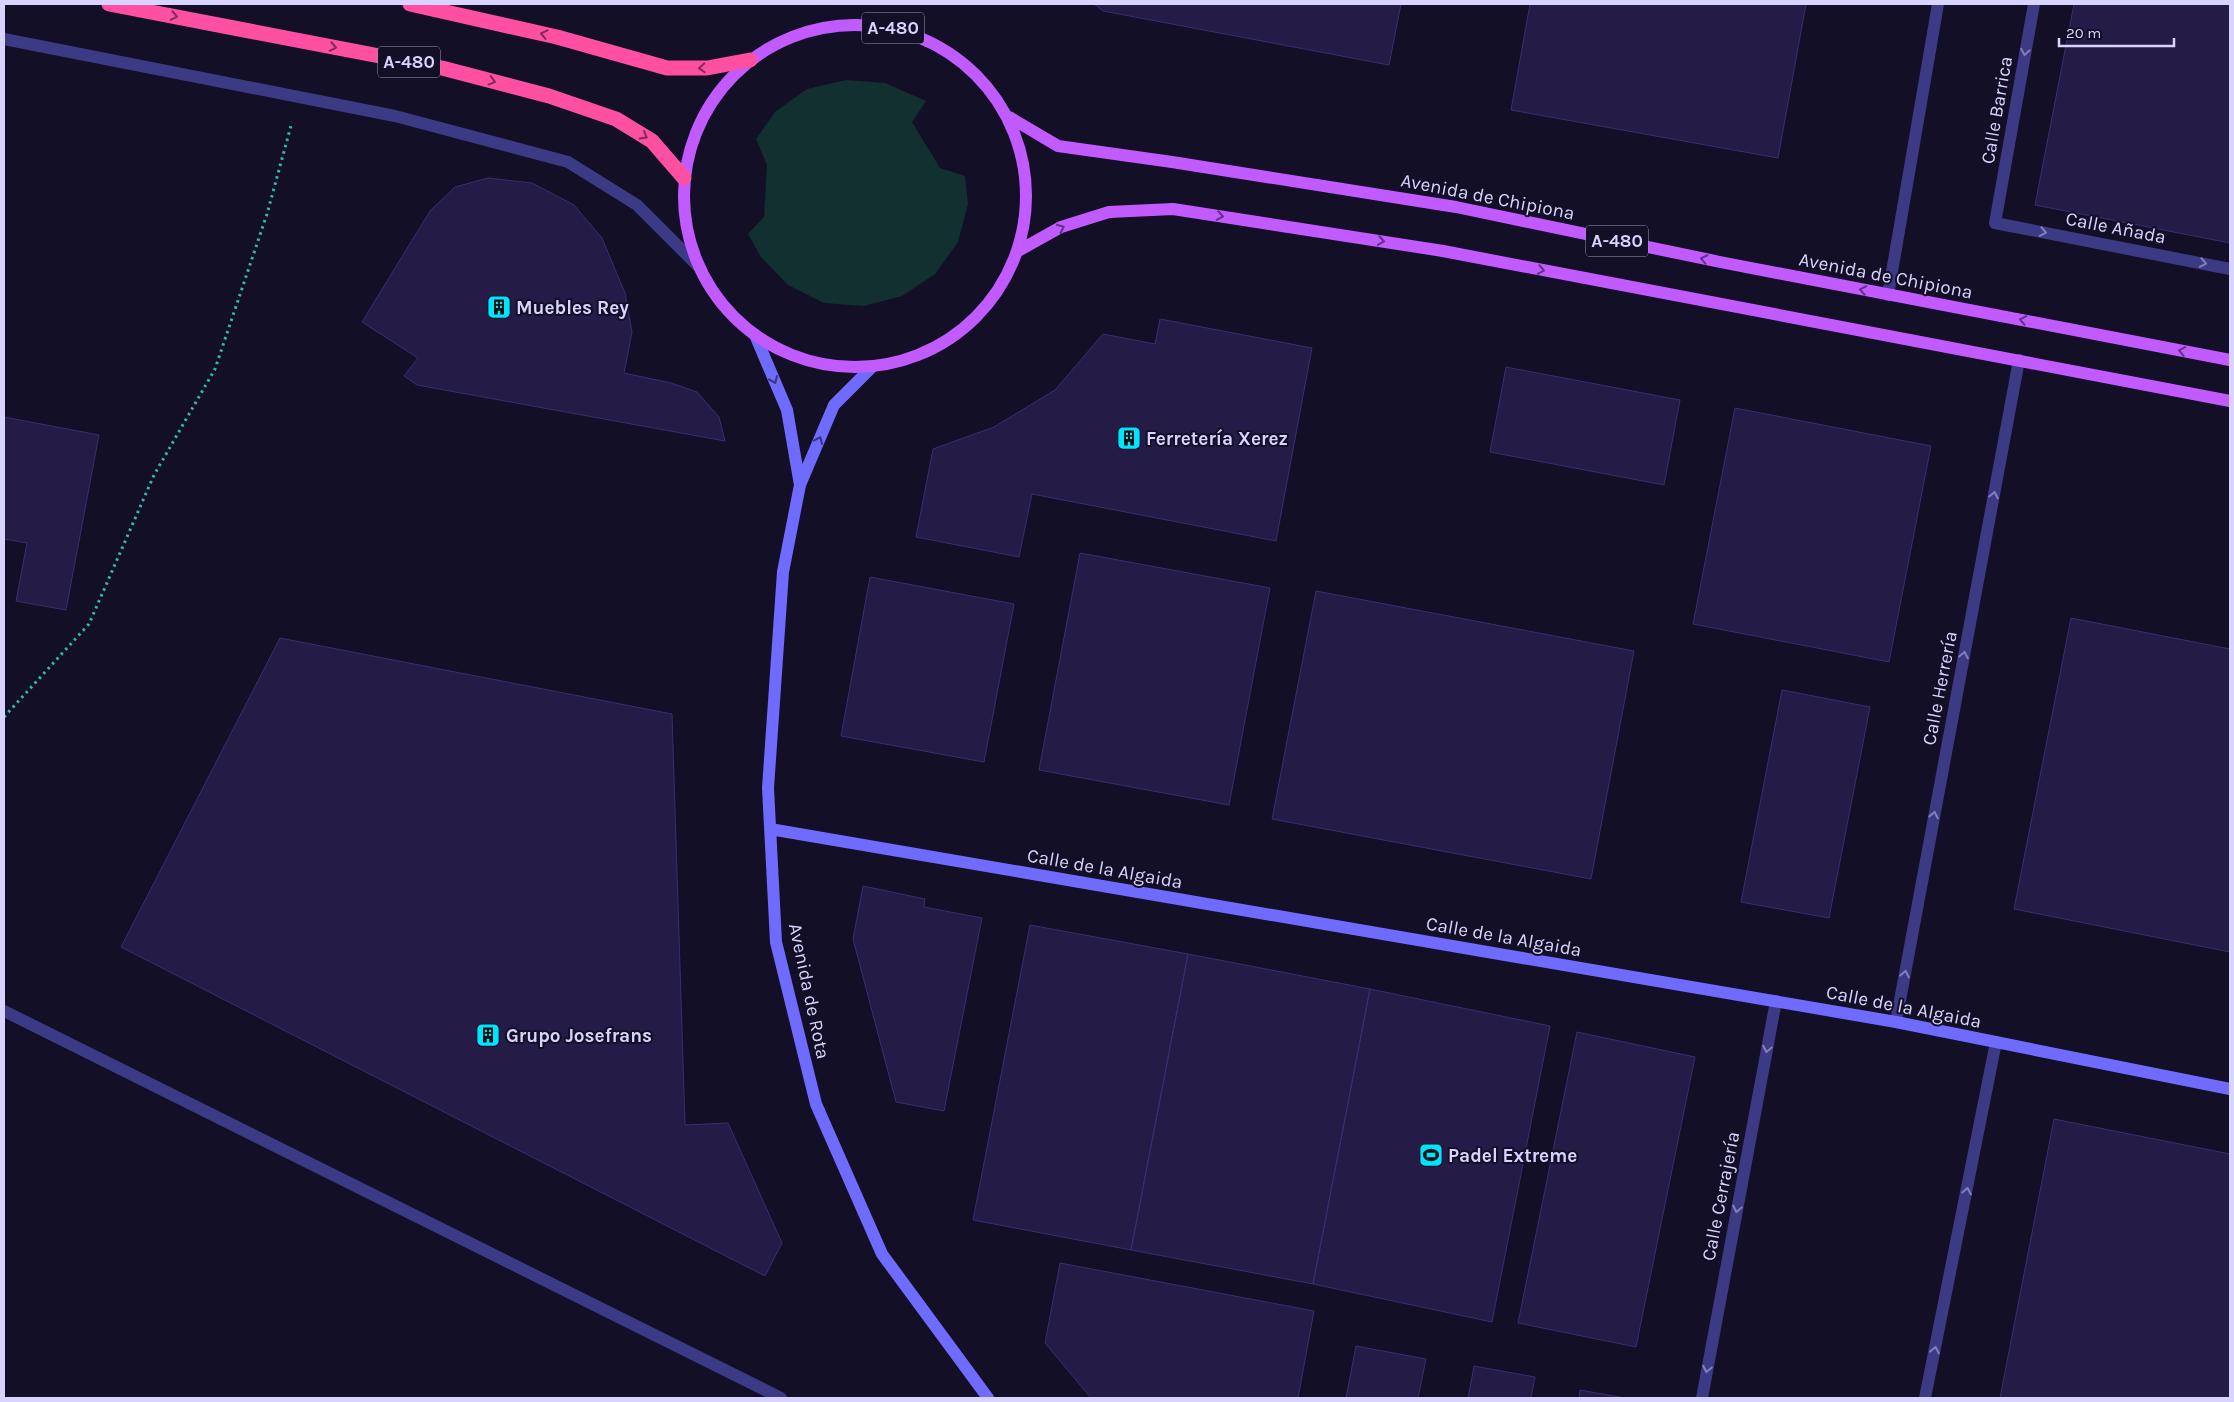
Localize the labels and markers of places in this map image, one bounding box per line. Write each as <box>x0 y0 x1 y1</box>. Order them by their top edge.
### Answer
building icon: Muebles Rey <box>486 294 512 320</box>
place label: Muebles Rey <box>516 297 629 319</box>
building icon: Ferretería Xerez <box>1116 425 1142 451</box>
place label: Ferretería Xerez <box>1146 428 1288 450</box>
building icon: Grupo Josefrans <box>475 1022 501 1048</box>
place label: Grupo Josefrans <box>506 1025 652 1047</box>
sports icon: Padel Extreme <box>1418 1142 1444 1168</box>
place label: Padel Extreme <box>1448 1145 1577 1167</box>

